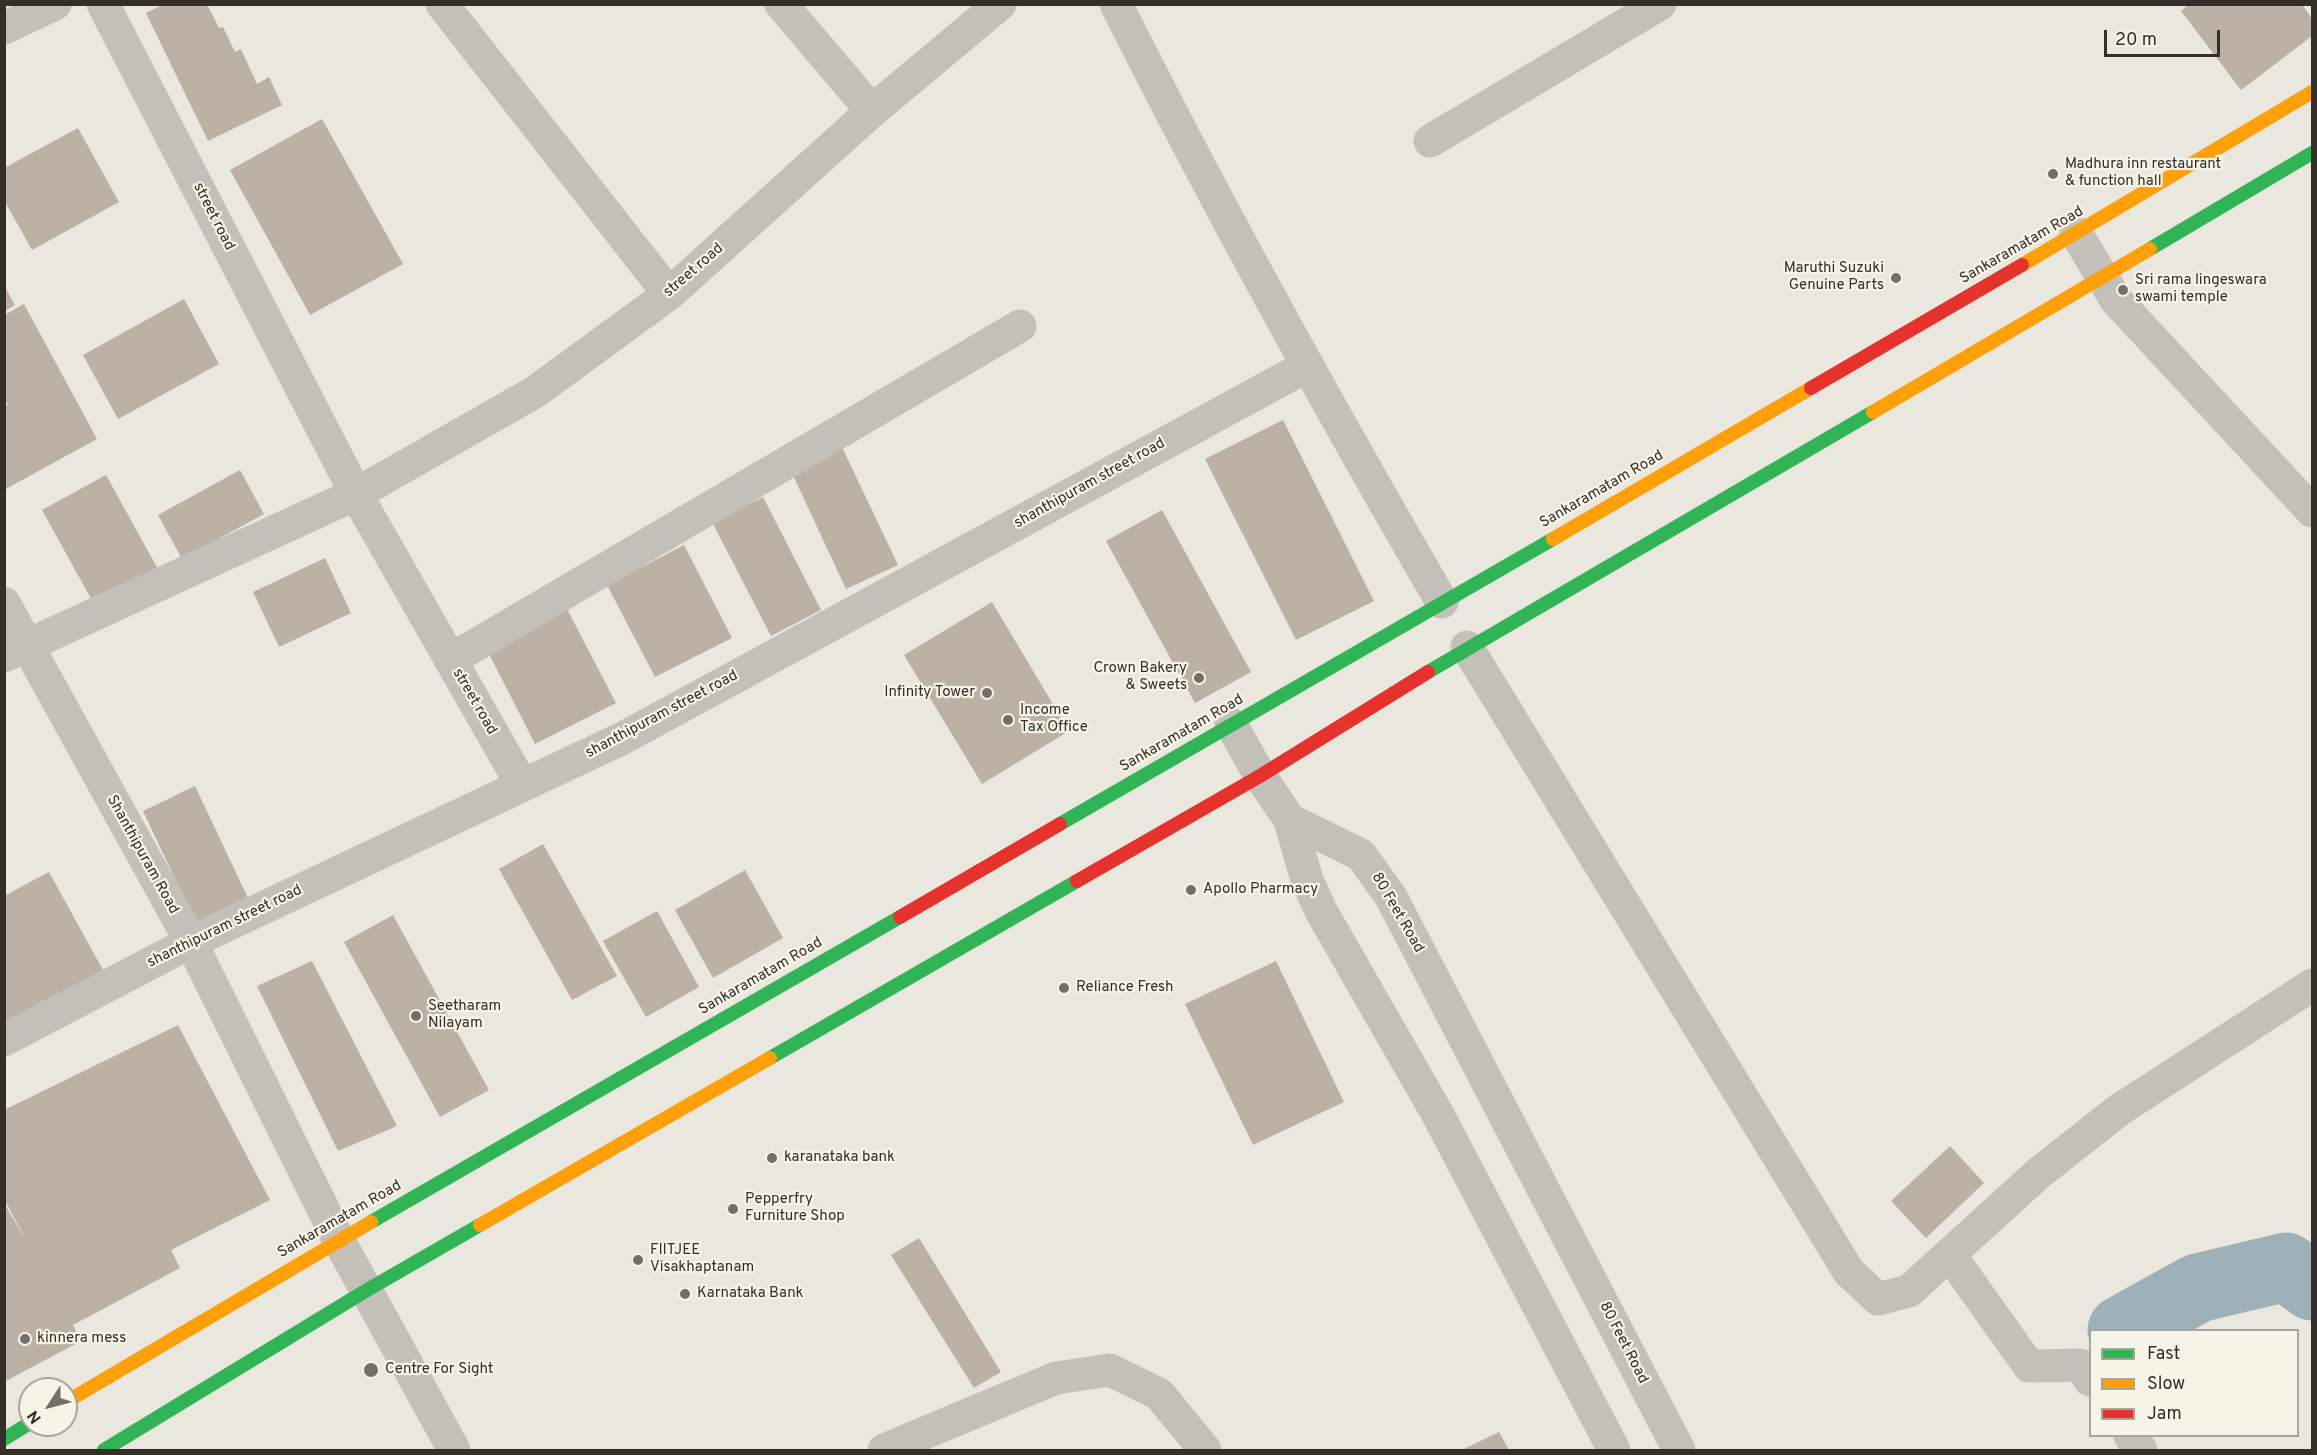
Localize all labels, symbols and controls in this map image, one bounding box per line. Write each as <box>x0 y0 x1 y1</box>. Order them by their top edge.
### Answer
scale bar <box>2107 18 2222 56</box>
text: 20 m <box>2115 29 2157 52</box>
place label: Madhura inn restaurant & function hall <box>2065 156 2221 191</box>
marker: Madhura inn restaurant & function hall <box>2046 167 2060 181</box>
street label: street road <box>188 180 238 254</box>
street label: Sankaramatam Road <box>1957 203 2087 289</box>
street label: street road <box>660 240 728 302</box>
place label: Maruthi Suzuki Genuine Parts <box>1784 260 1884 295</box>
marker: Maruthi Suzuki Genuine Parts <box>1889 271 1903 285</box>
place label: Sri rama lingeswara swami temple <box>2135 272 2267 307</box>
marker: Sri rama lingeswara swami temple <box>2116 283 2130 297</box>
street label: shanthipuram street road <box>1011 435 1169 533</box>
street label: Sankaramatam Road <box>1537 447 1667 533</box>
place label: Crown Bakery & Sweets <box>1093 660 1187 695</box>
street label: street road <box>448 666 500 738</box>
street label: shanthipuram street road <box>583 667 741 763</box>
marker: Crown Bakery & Sweets <box>1192 671 1206 685</box>
place label: Infinity Tower <box>884 684 975 702</box>
marker: Infinity Tower <box>980 686 994 700</box>
street label: Sankaramatam Road <box>1117 691 1247 777</box>
place label: Income Tax Office <box>1020 702 1088 737</box>
marker: Income Tax Office <box>1001 713 1015 727</box>
street label: Shanthipuram Road <box>102 792 182 918</box>
street label: 80 Feet Road <box>1367 870 1427 956</box>
place label: Apollo Pharmacy <box>1203 881 1318 899</box>
street label: shanthipuram street road <box>145 882 305 972</box>
marker: Apollo Pharmacy <box>1184 883 1198 897</box>
street label: Sankaramatam Road <box>696 934 826 1020</box>
place label: Reliance Fresh <box>1076 979 1174 997</box>
marker: Reliance Fresh <box>1057 981 1071 995</box>
place label: Seetharam Nilayam <box>428 998 501 1033</box>
marker: Seetharam Nilayam <box>409 1009 423 1023</box>
place label: karanataka bank <box>784 1149 895 1167</box>
marker: karanataka bank <box>765 1151 779 1165</box>
street label: Sankaramatam Road <box>275 1177 405 1263</box>
place label: Pepperfry Furniture Shop <box>745 1191 845 1226</box>
marker: Pepperfry Furniture Shop <box>726 1202 740 1216</box>
place label: FIITJEE Visakhaptanam <box>650 1242 754 1277</box>
marker: FIITJEE Visakhaptanam <box>631 1253 645 1267</box>
place label: Karnataka Bank <box>697 1285 804 1303</box>
marker: Karnataka Bank <box>678 1287 692 1301</box>
street label: 80 Feet Road <box>1595 1299 1651 1387</box>
legend <box>2089 1329 2299 1437</box>
place label: kinnera mess <box>37 1330 126 1348</box>
marker: kinnera mess <box>18 1332 32 1346</box>
text: Fast <box>2147 1343 2180 1366</box>
marker: Centre For Sight <box>362 1361 380 1379</box>
place label: Centre For Sight <box>385 1361 493 1379</box>
text: Slow <box>2147 1373 2185 1396</box>
north arrow <box>18 1377 78 1437</box>
text: Jam <box>2147 1403 2182 1426</box>
text: N <box>24 1406 47 1427</box>

